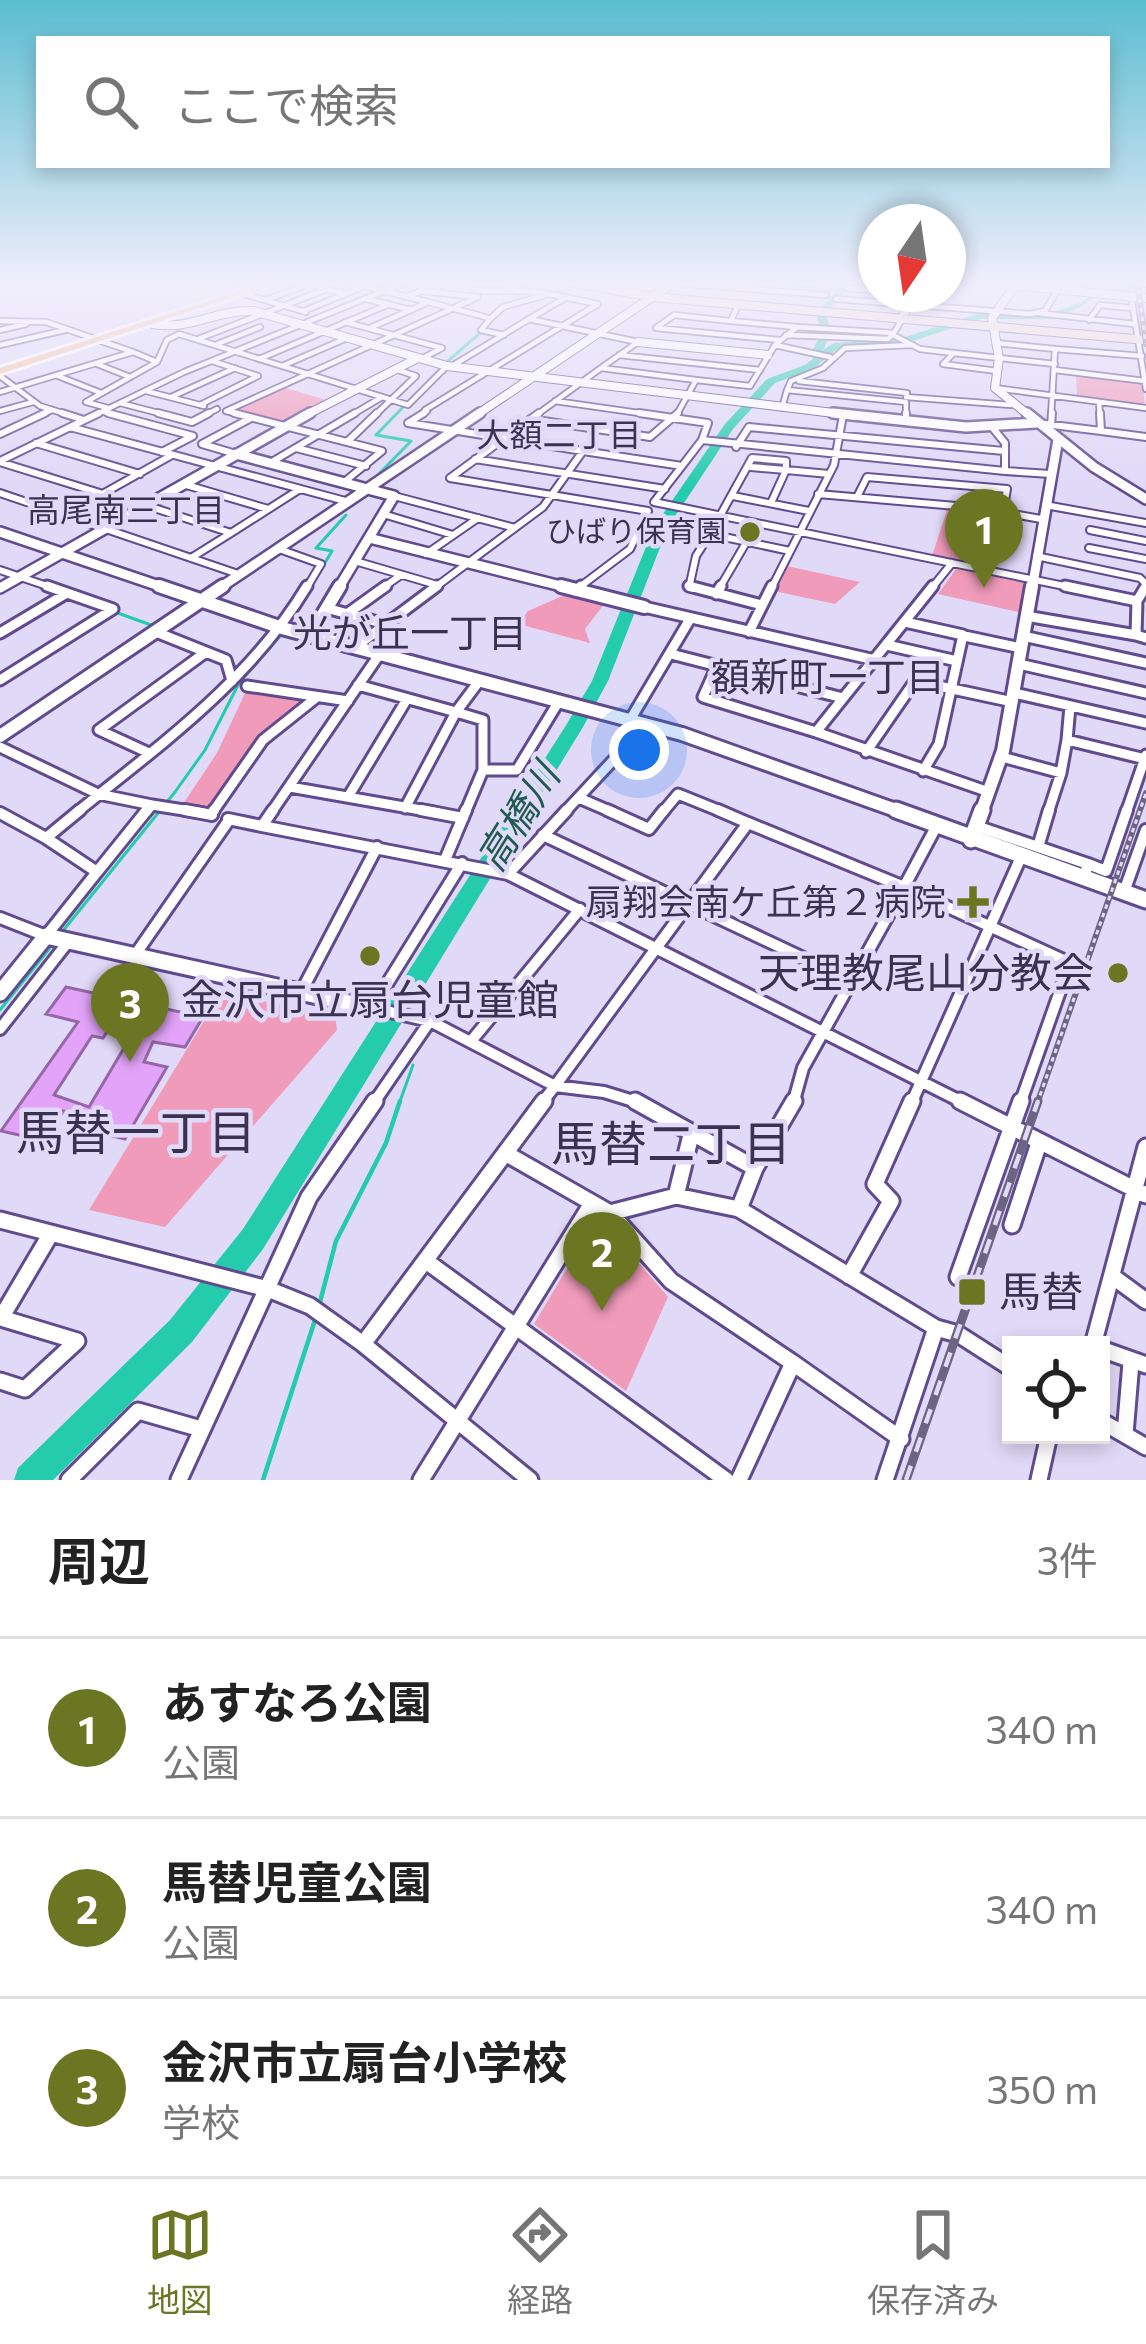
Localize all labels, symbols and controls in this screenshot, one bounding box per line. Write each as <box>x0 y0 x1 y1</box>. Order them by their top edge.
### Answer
search box <box>36 36 1110 168</box>
icon: search <box>78 69 144 135</box>
text: ここで検索 <box>174 76 399 131</box>
north arrow <box>858 204 966 312</box>
district label: 大額二丁目 <box>477 413 642 454</box>
district label: 高尾南三丁目 <box>27 488 225 529</box>
pin: 1 <box>945 489 1023 588</box>
place label: ひばり保育園 <box>546 511 726 548</box>
marker: ひばり保育園 <box>737 519 763 545</box>
district label: 光が丘一丁目 <box>293 607 527 655</box>
district label: 額新町一丁目 <box>711 651 945 699</box>
your location <box>609 720 669 780</box>
water label: 高橋川 <box>465 750 570 878</box>
place label: 扇翔会南ケ丘第２病院 <box>586 878 946 922</box>
marker: 扇翔会南ケ丘第２病院 <box>957 886 989 918</box>
marker: 金沢市立扇台児童館 <box>357 943 383 969</box>
place label: 天理教尾山分教会 <box>758 945 1094 997</box>
marker: 天理教尾山分教会 <box>1105 960 1131 986</box>
pin: 3 <box>91 963 169 1062</box>
place label: 金沢市立扇台児童館 <box>181 972 559 1024</box>
district label: 馬替一丁目 <box>16 1101 256 1160</box>
district label: 馬替二丁目 <box>551 1112 791 1171</box>
pin: 2 <box>563 1212 641 1311</box>
place label: 馬替 <box>999 1264 1083 1316</box>
marker: 馬替 <box>956 1276 988 1308</box>
map controls <box>1002 1336 1110 1444</box>
button: locate <box>1002 1336 1110 1444</box>
text: 周辺 <box>48 1528 150 1591</box>
text: 3件 <box>1037 1535 1098 1583</box>
text: あすなろ公園 <box>162 1673 432 1728</box>
text: 1 <box>78 1704 96 1752</box>
text: 340 m <box>985 1704 1098 1752</box>
text: 公園 <box>162 1737 240 1785</box>
text: 馬替児童公園 <box>162 1853 432 1908</box>
text: 2 <box>76 1884 98 1932</box>
text: 340 m <box>985 1884 1098 1932</box>
text: 公園 <box>162 1917 240 1965</box>
text: 金沢市立扇台小学校 <box>162 2033 567 2088</box>
text: 3 <box>76 2064 98 2112</box>
text: 350 m <box>986 2064 1098 2112</box>
text: 学校 <box>162 2097 240 2145</box>
tab: 地図 <box>147 2202 213 2322</box>
tab: 経路 <box>507 2202 573 2322</box>
tab: 保存済み <box>867 2202 999 2322</box>

